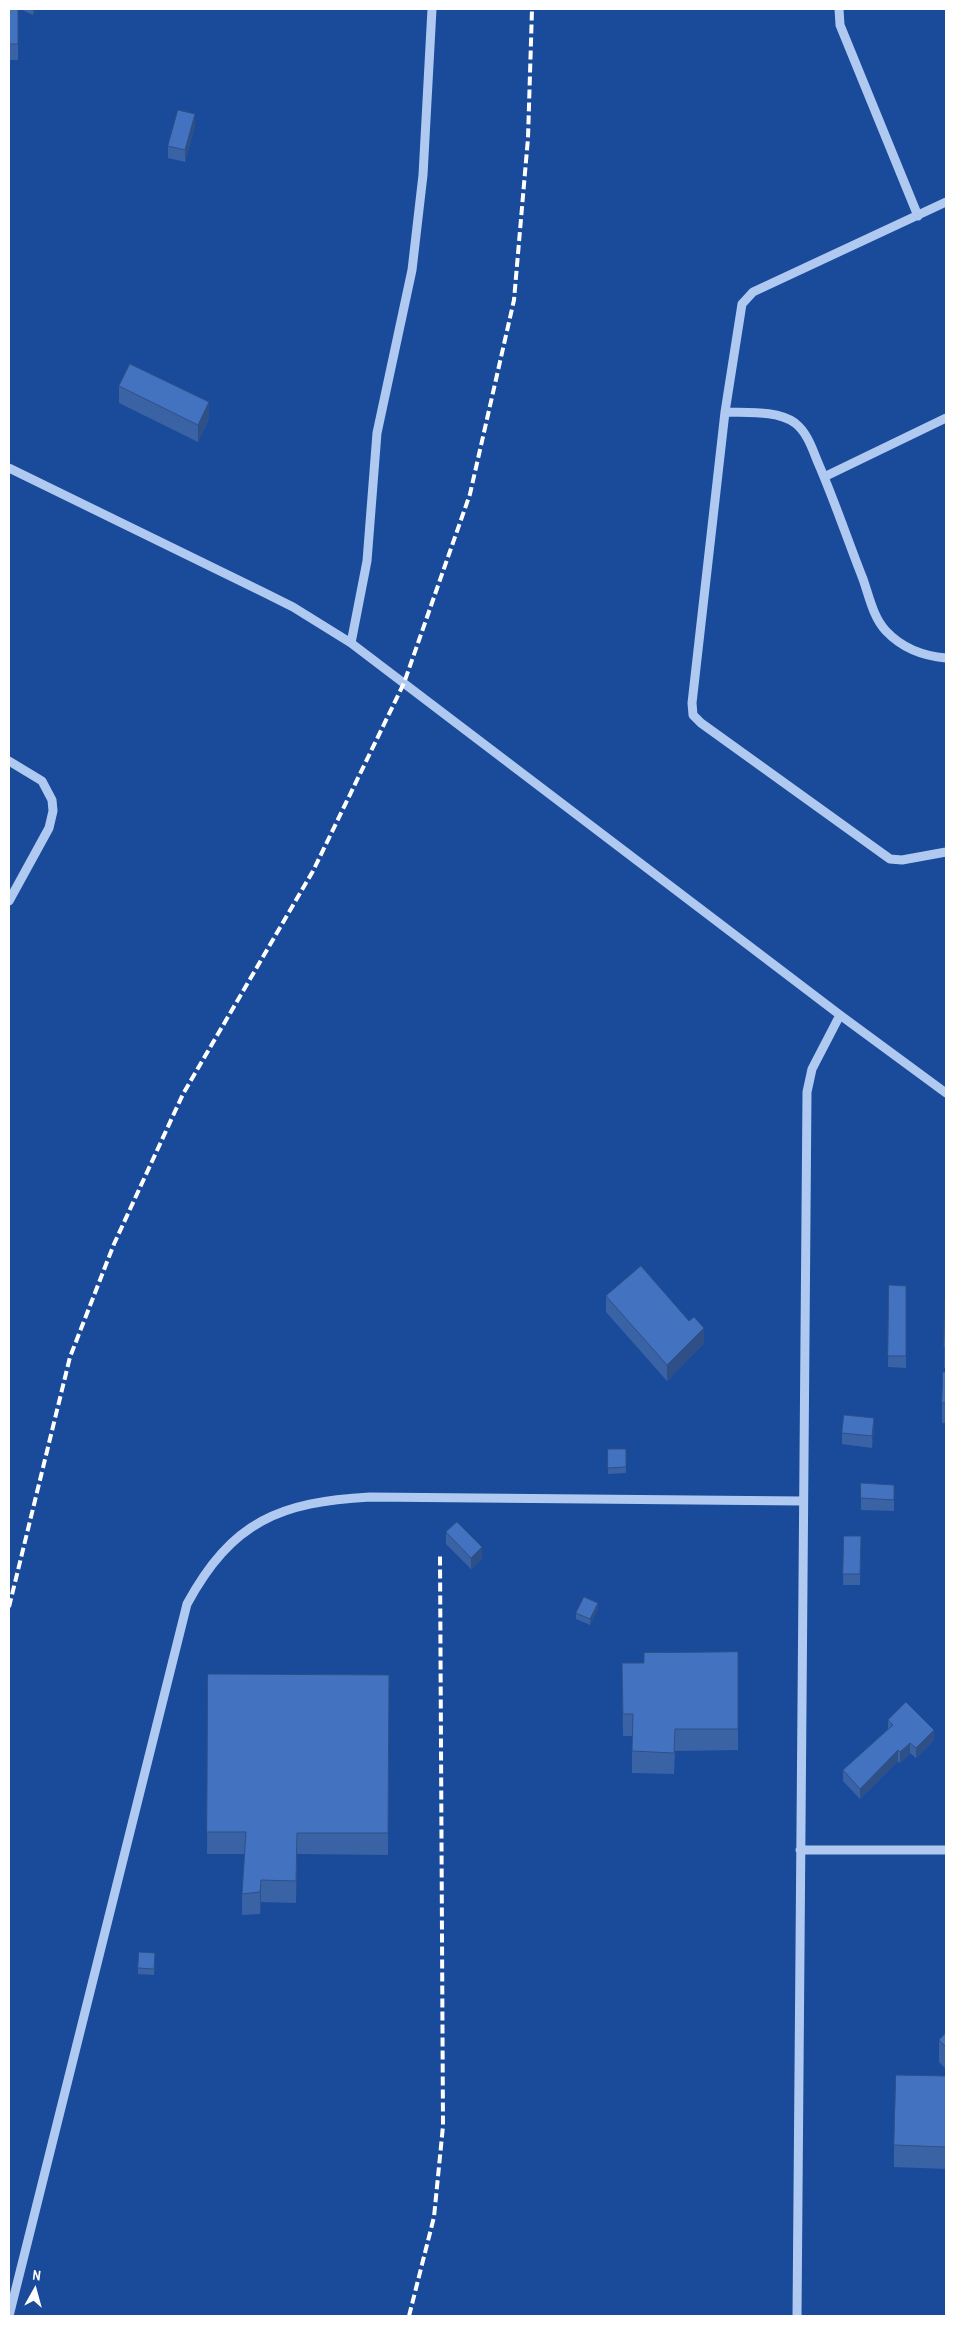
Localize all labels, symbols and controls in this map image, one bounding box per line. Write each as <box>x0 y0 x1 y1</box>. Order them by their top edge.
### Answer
north arrow <box>10 2265 60 2315</box>
text: N <box>32 2266 42 2285</box>

